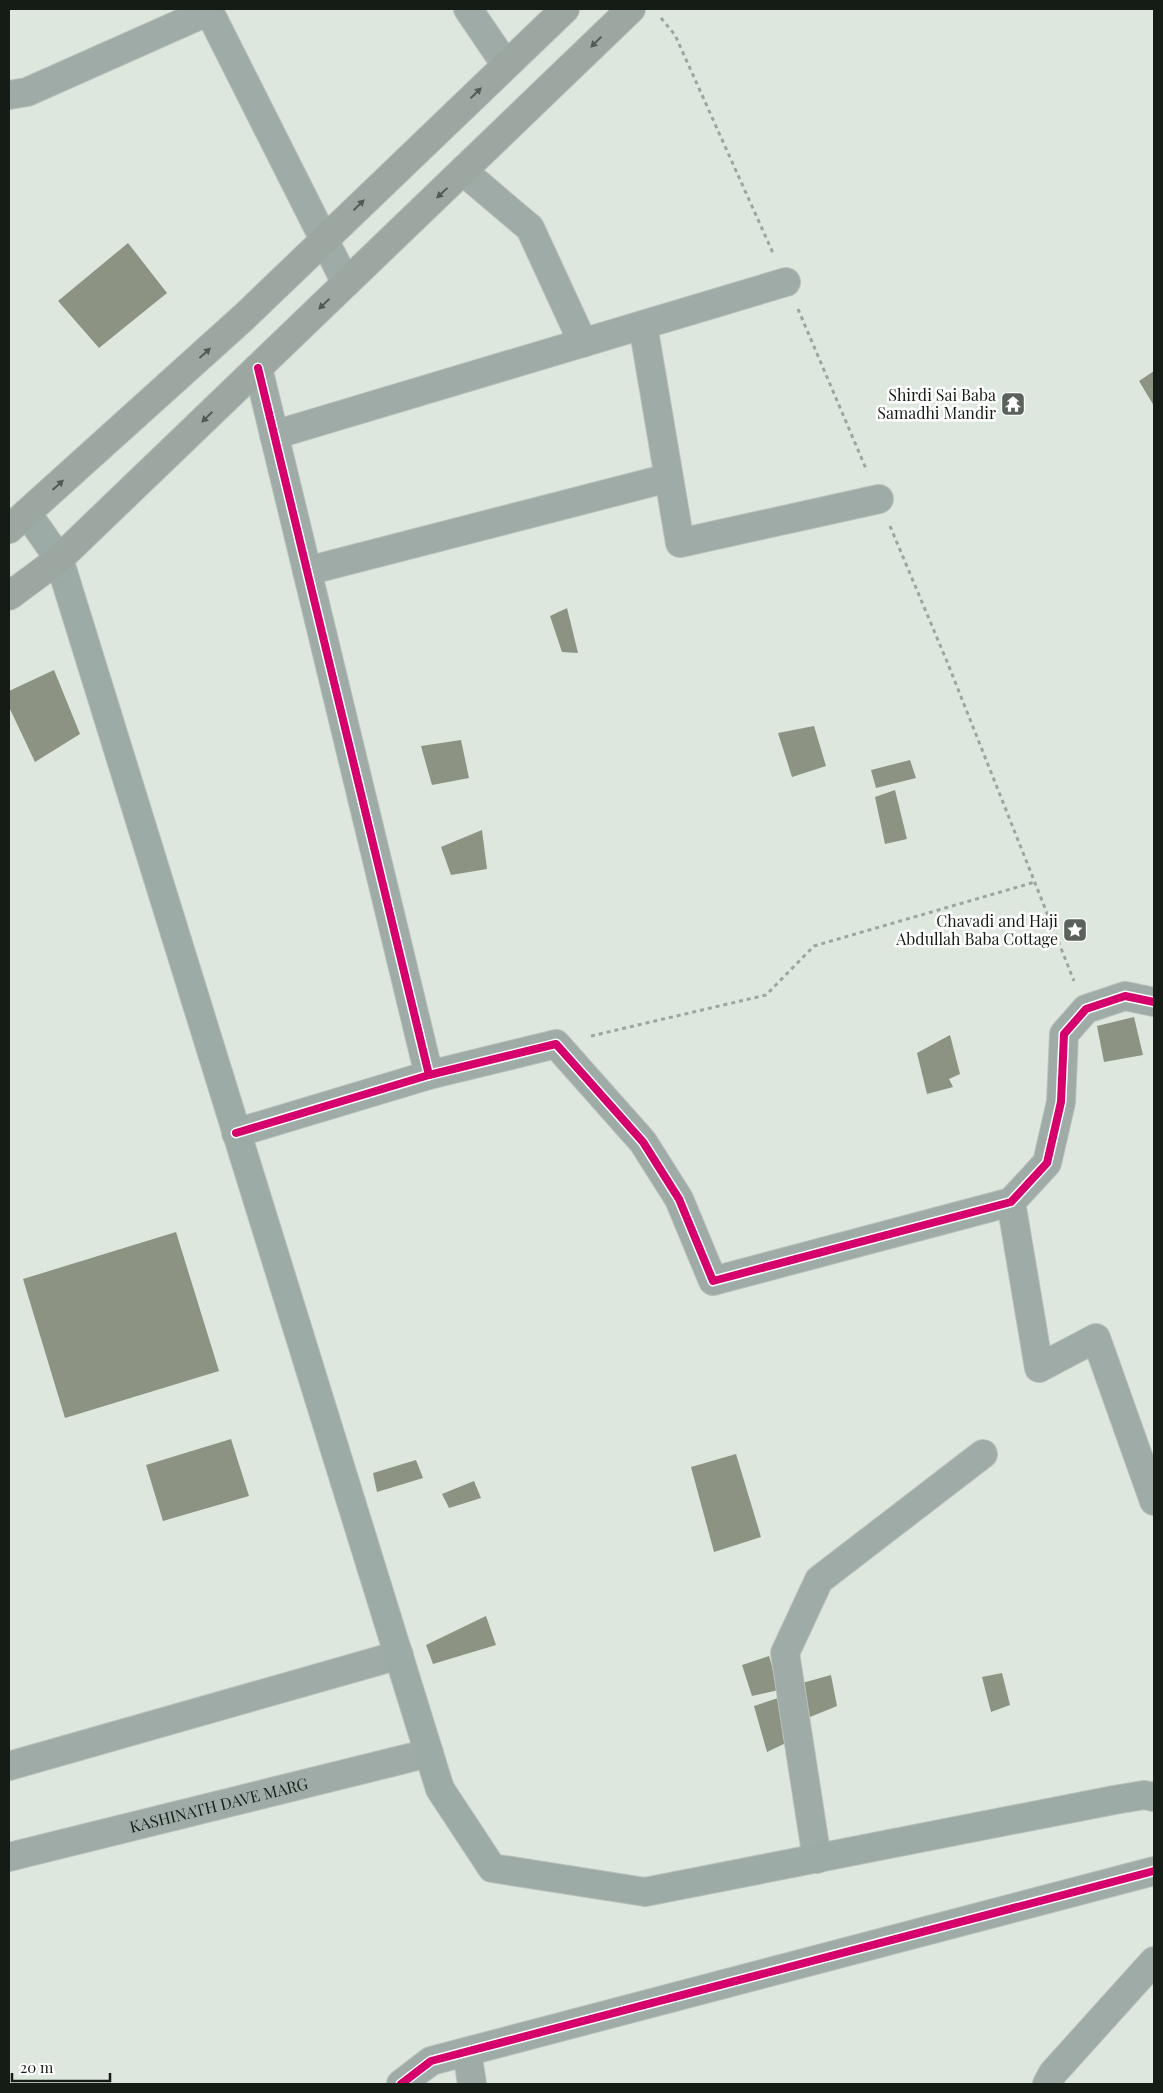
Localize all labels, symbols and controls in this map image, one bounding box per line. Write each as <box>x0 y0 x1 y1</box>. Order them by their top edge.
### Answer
one-way arrow <box>590 36 602 48</box>
one-way arrow <box>470 87 482 99</box>
one-way arrow <box>437 187 449 199</box>
one-way arrow <box>352 199 364 211</box>
one-way arrow <box>319 298 331 310</box>
one-way arrow <box>198 347 211 358</box>
place label: Shirdi Sai Baba Samadhi Mandir <box>877 384 996 423</box>
temple icon: Shirdi Sai Baba Samadhi Mandir <box>1000 391 1026 417</box>
one-way arrow <box>201 411 213 423</box>
one-way arrow <box>52 479 64 491</box>
place label: Chavadi and Haji Abdullah Baba Cottage <box>895 910 1058 949</box>
place icon: Chavadi and Haji Abdullah Baba Cottage <box>1062 917 1088 943</box>
street label: KASHINATH DAVE MARG <box>127 1772 310 1837</box>
scale bar <box>12 2050 110 2082</box>
text: 20 m <box>20 2057 54 2077</box>

